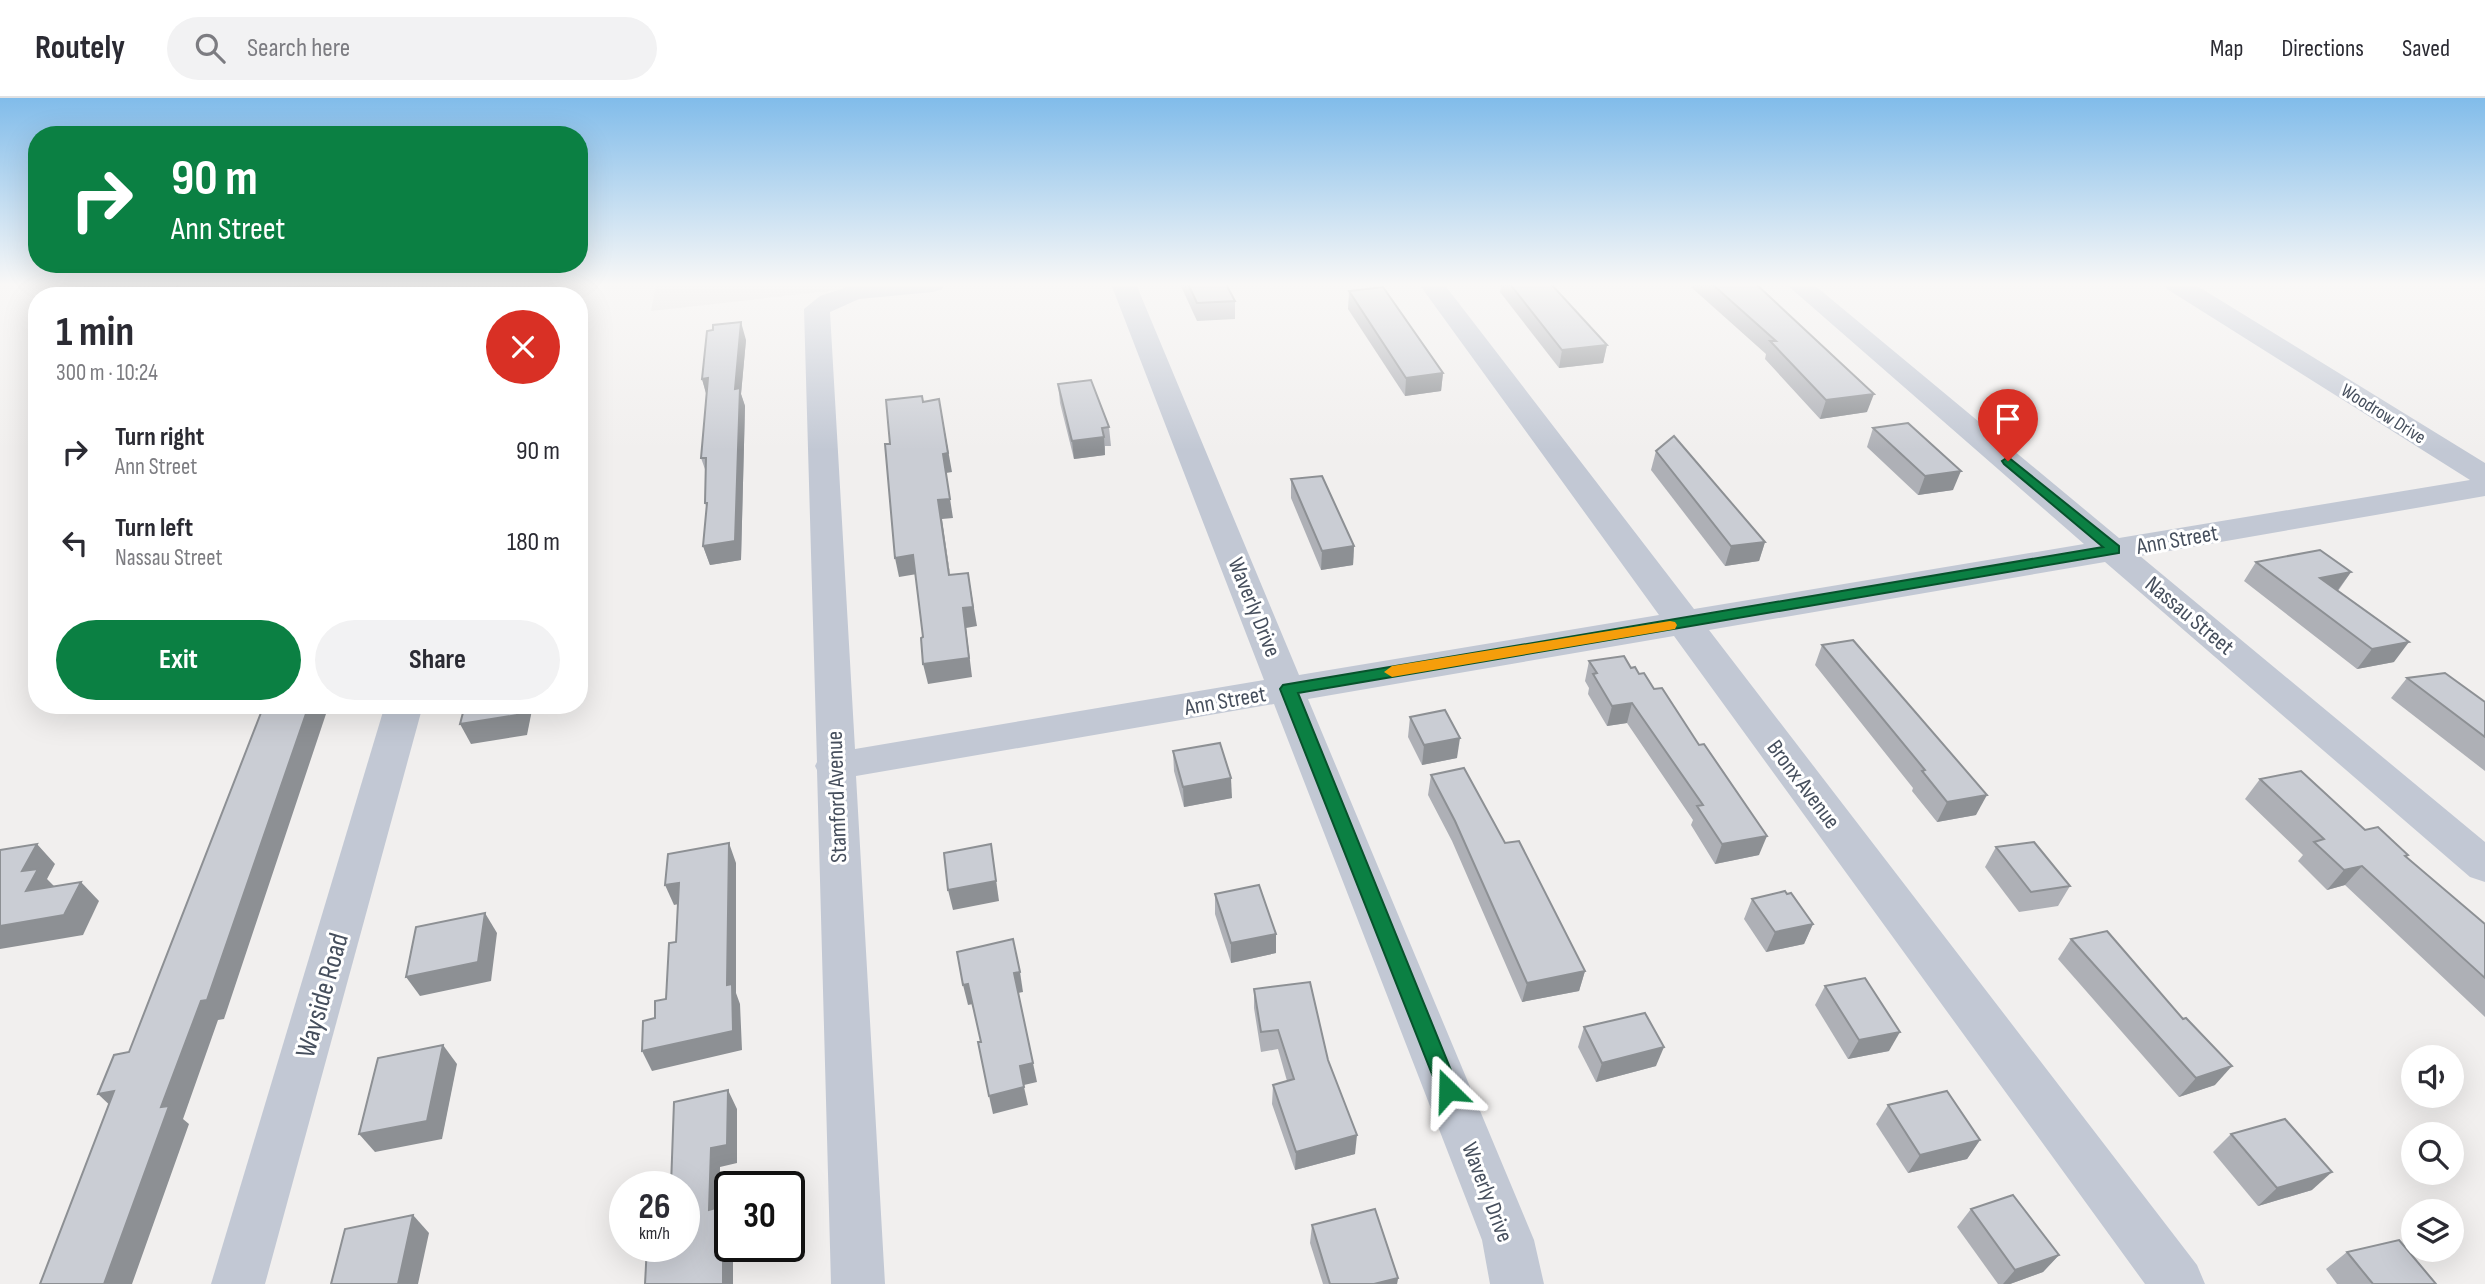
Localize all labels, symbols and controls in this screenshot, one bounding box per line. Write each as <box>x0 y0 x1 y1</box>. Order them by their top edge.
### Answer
search box <box>167 17 657 80</box>
text: Routely <box>35 28 125 68</box>
icon: search <box>191 29 229 67</box>
text: Search here <box>247 33 350 64</box>
text: Map <box>2210 34 2243 63</box>
text: Directions <box>2281 34 2364 63</box>
text: Saved <box>2402 34 2450 63</box>
text: 90 m <box>171 150 258 209</box>
icon: right <box>56 154 147 245</box>
text: Ann Street <box>171 210 285 249</box>
text: 1 min <box>56 307 134 358</box>
button: close <box>486 310 560 384</box>
text: 300 m · 10:24 <box>56 359 158 387</box>
street label: Woodrow Drive <box>2337 379 2430 449</box>
pin <box>1978 389 2038 461</box>
icon: arrive <box>1989 400 2027 438</box>
text: Turn right <box>115 422 204 453</box>
icon: right <box>56 433 94 471</box>
text: 90 m <box>516 436 560 467</box>
text: Ann Street <box>115 453 197 481</box>
text: Turn left <box>115 513 193 544</box>
street label: Ann Street <box>2133 519 2220 561</box>
icon: left <box>56 524 94 562</box>
text: 180 m <box>507 527 560 558</box>
text: Nassau Street <box>115 544 222 572</box>
street label: Waverly Drive <box>1222 554 1287 661</box>
street label: Nassau Street <box>2139 571 2240 661</box>
button: Exit <box>56 620 301 700</box>
button: Share <box>315 620 560 700</box>
street label: Ann Street <box>1181 680 1268 722</box>
street label: Stamford Avenue <box>821 731 853 863</box>
street label: Bronx Avenue <box>1761 734 1846 835</box>
street label: Wayside Road <box>289 929 356 1062</box>
map controls <box>2401 1045 2464 1262</box>
button: sound <box>2401 1045 2464 1108</box>
position arrow <box>1411 1053 1485 1127</box>
button: search <box>2401 1122 2464 1185</box>
street label: Waverly Drive <box>1455 1139 1519 1246</box>
speed limit sign: 30 <box>714 1171 805 1262</box>
text: 26 <box>639 1186 670 1229</box>
button: layers <box>2401 1199 2464 1262</box>
text: km/h <box>639 1223 670 1244</box>

